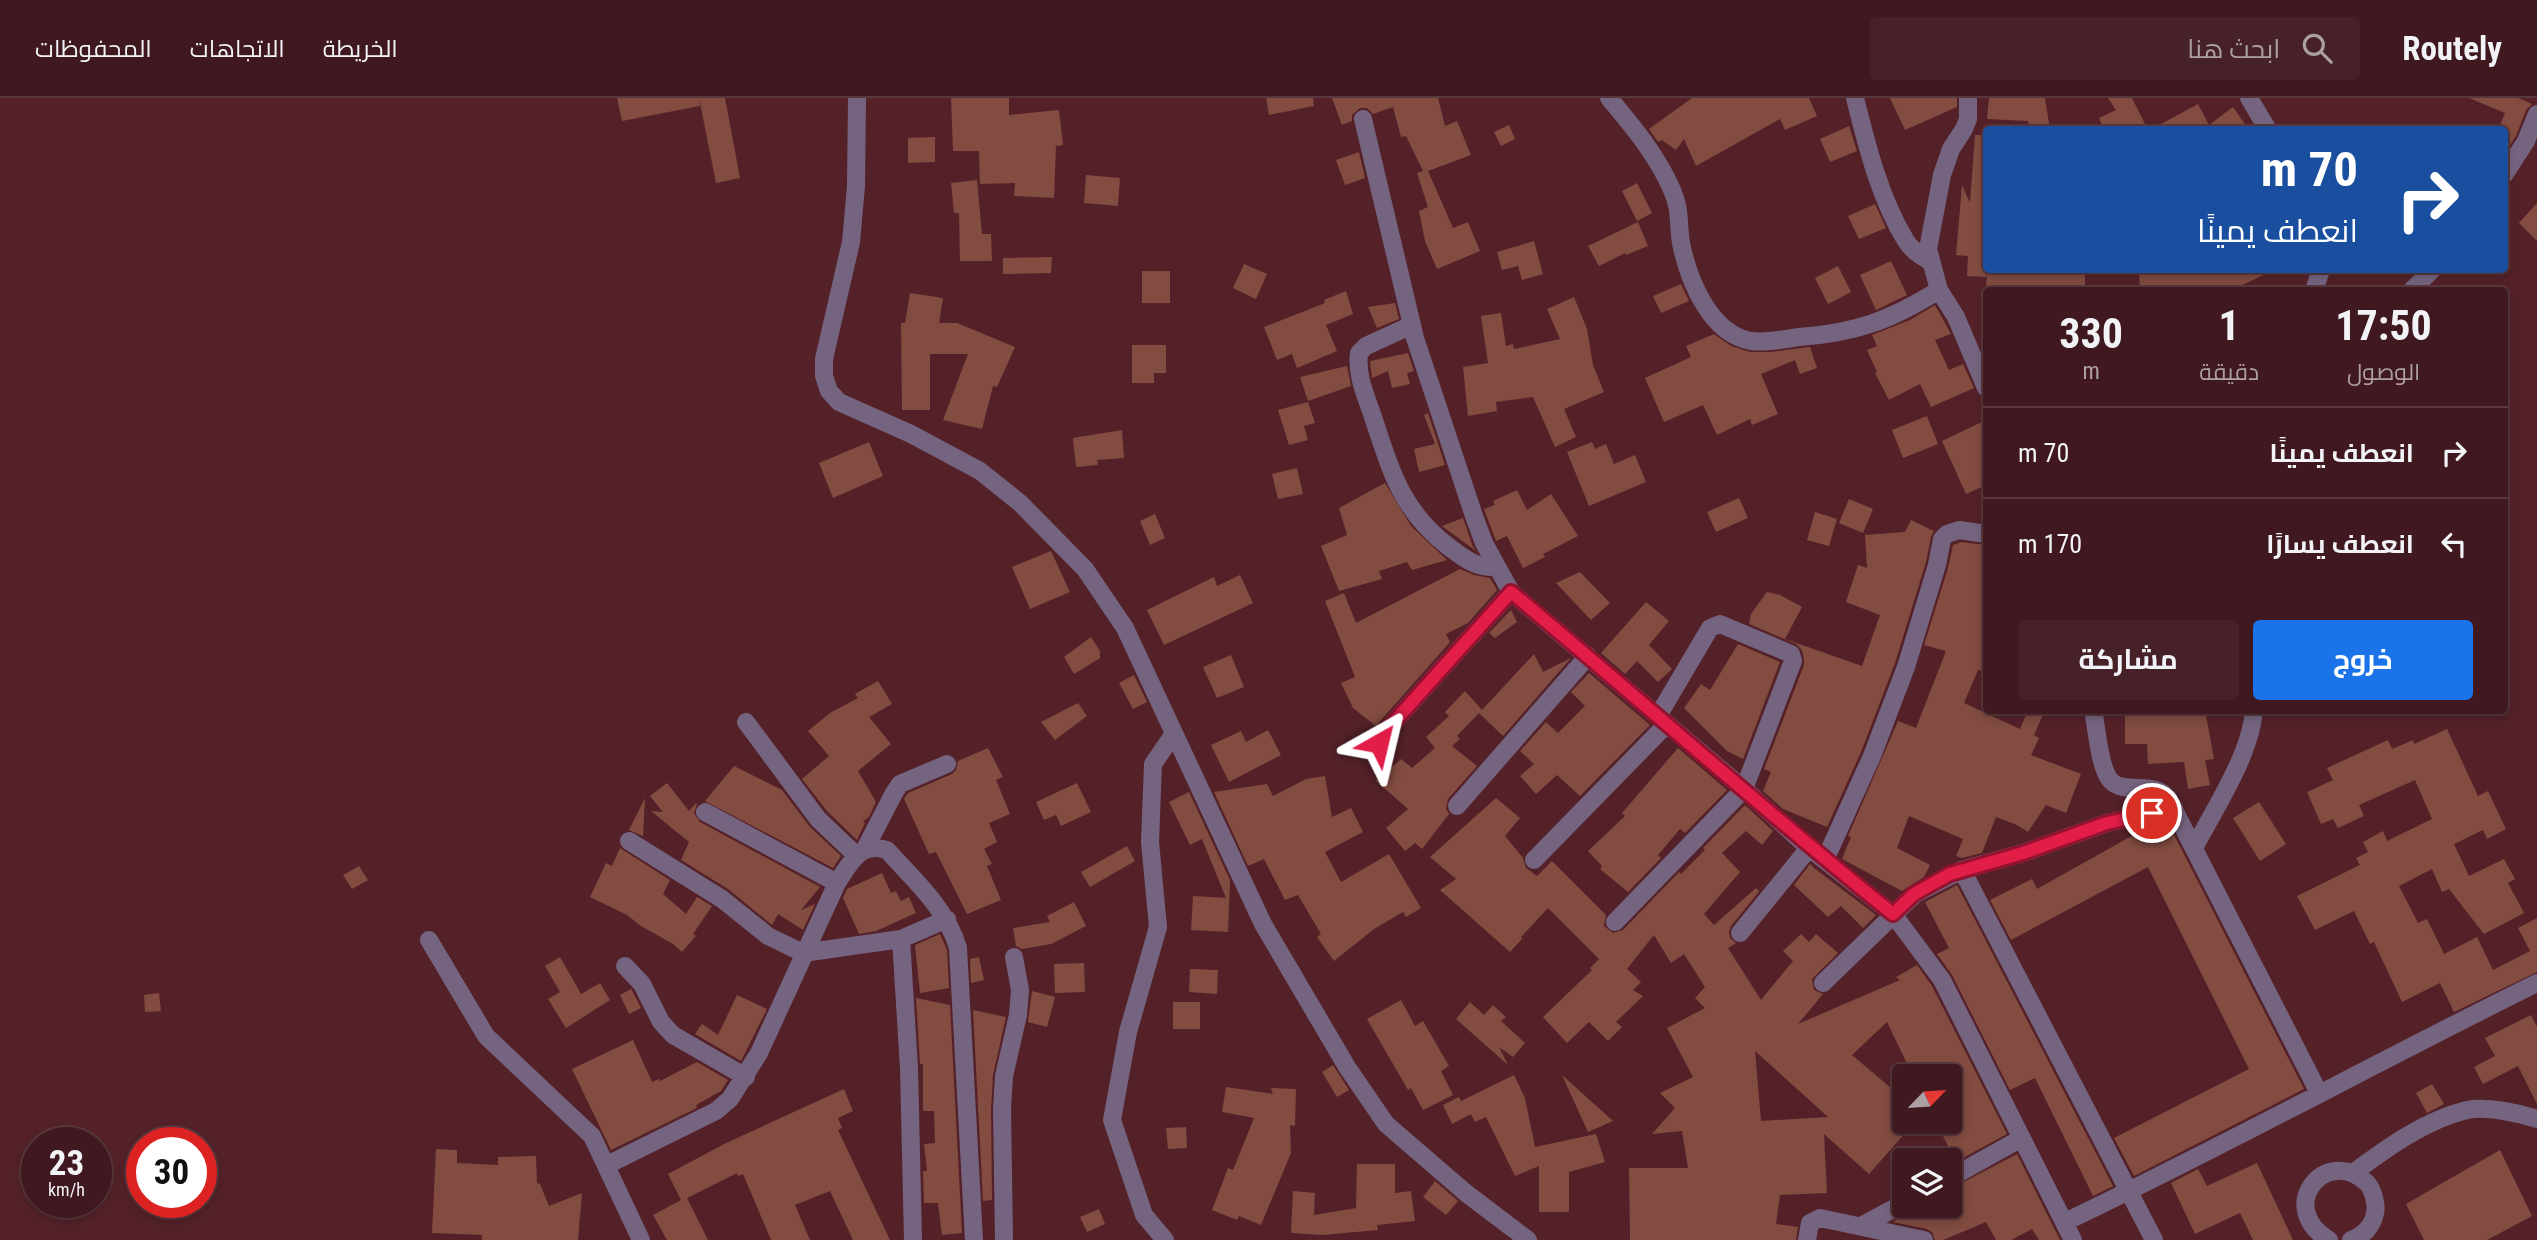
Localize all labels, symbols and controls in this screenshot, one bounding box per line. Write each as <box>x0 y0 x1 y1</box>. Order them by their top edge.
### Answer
search box <box>1870 17 2360 80</box>
icon: search <box>2298 29 2336 67</box>
text: Routely <box>2402 29 2502 68</box>
text: ابحث هنا <box>2187 34 2280 64</box>
text: المحفوظات <box>35 35 152 63</box>
text: الاتجاهات <box>190 35 285 63</box>
text: الخريطة <box>323 35 398 63</box>
text: 70 m <box>2261 141 2358 198</box>
icon: right <box>2382 154 2473 245</box>
text: انعطف يمينًا <box>2197 212 2358 250</box>
text: 1 <box>2219 301 2240 350</box>
text: 17:50 <box>2335 301 2432 350</box>
text: 330 <box>2059 309 2123 358</box>
text: m <box>2082 358 2100 385</box>
text: دقيقة <box>2199 359 2259 386</box>
text: الوصول <box>2347 359 2420 386</box>
icon: right <box>2435 434 2473 472</box>
text: 70 m <box>2018 438 2069 468</box>
text: انعطف يمينًا <box>2269 438 2414 468</box>
icon: left <box>2435 525 2473 563</box>
text: 170 m <box>2018 529 2082 559</box>
text: انعطف يسارًا <box>2266 529 2414 559</box>
button: مشاركة <box>2018 620 2239 700</box>
button: خروج <box>2253 620 2473 700</box>
position arrow <box>1342 706 1416 780</box>
pin <box>2122 783 2182 843</box>
icon: arrive <box>2133 794 2171 832</box>
north arrow <box>1892 1064 1962 1134</box>
map controls <box>1892 1064 1962 1218</box>
speed limit sign: 30 <box>126 1127 217 1218</box>
text: 23 <box>49 1143 84 1184</box>
button: layers <box>1892 1148 1962 1218</box>
text: km/h <box>48 1179 85 1200</box>

